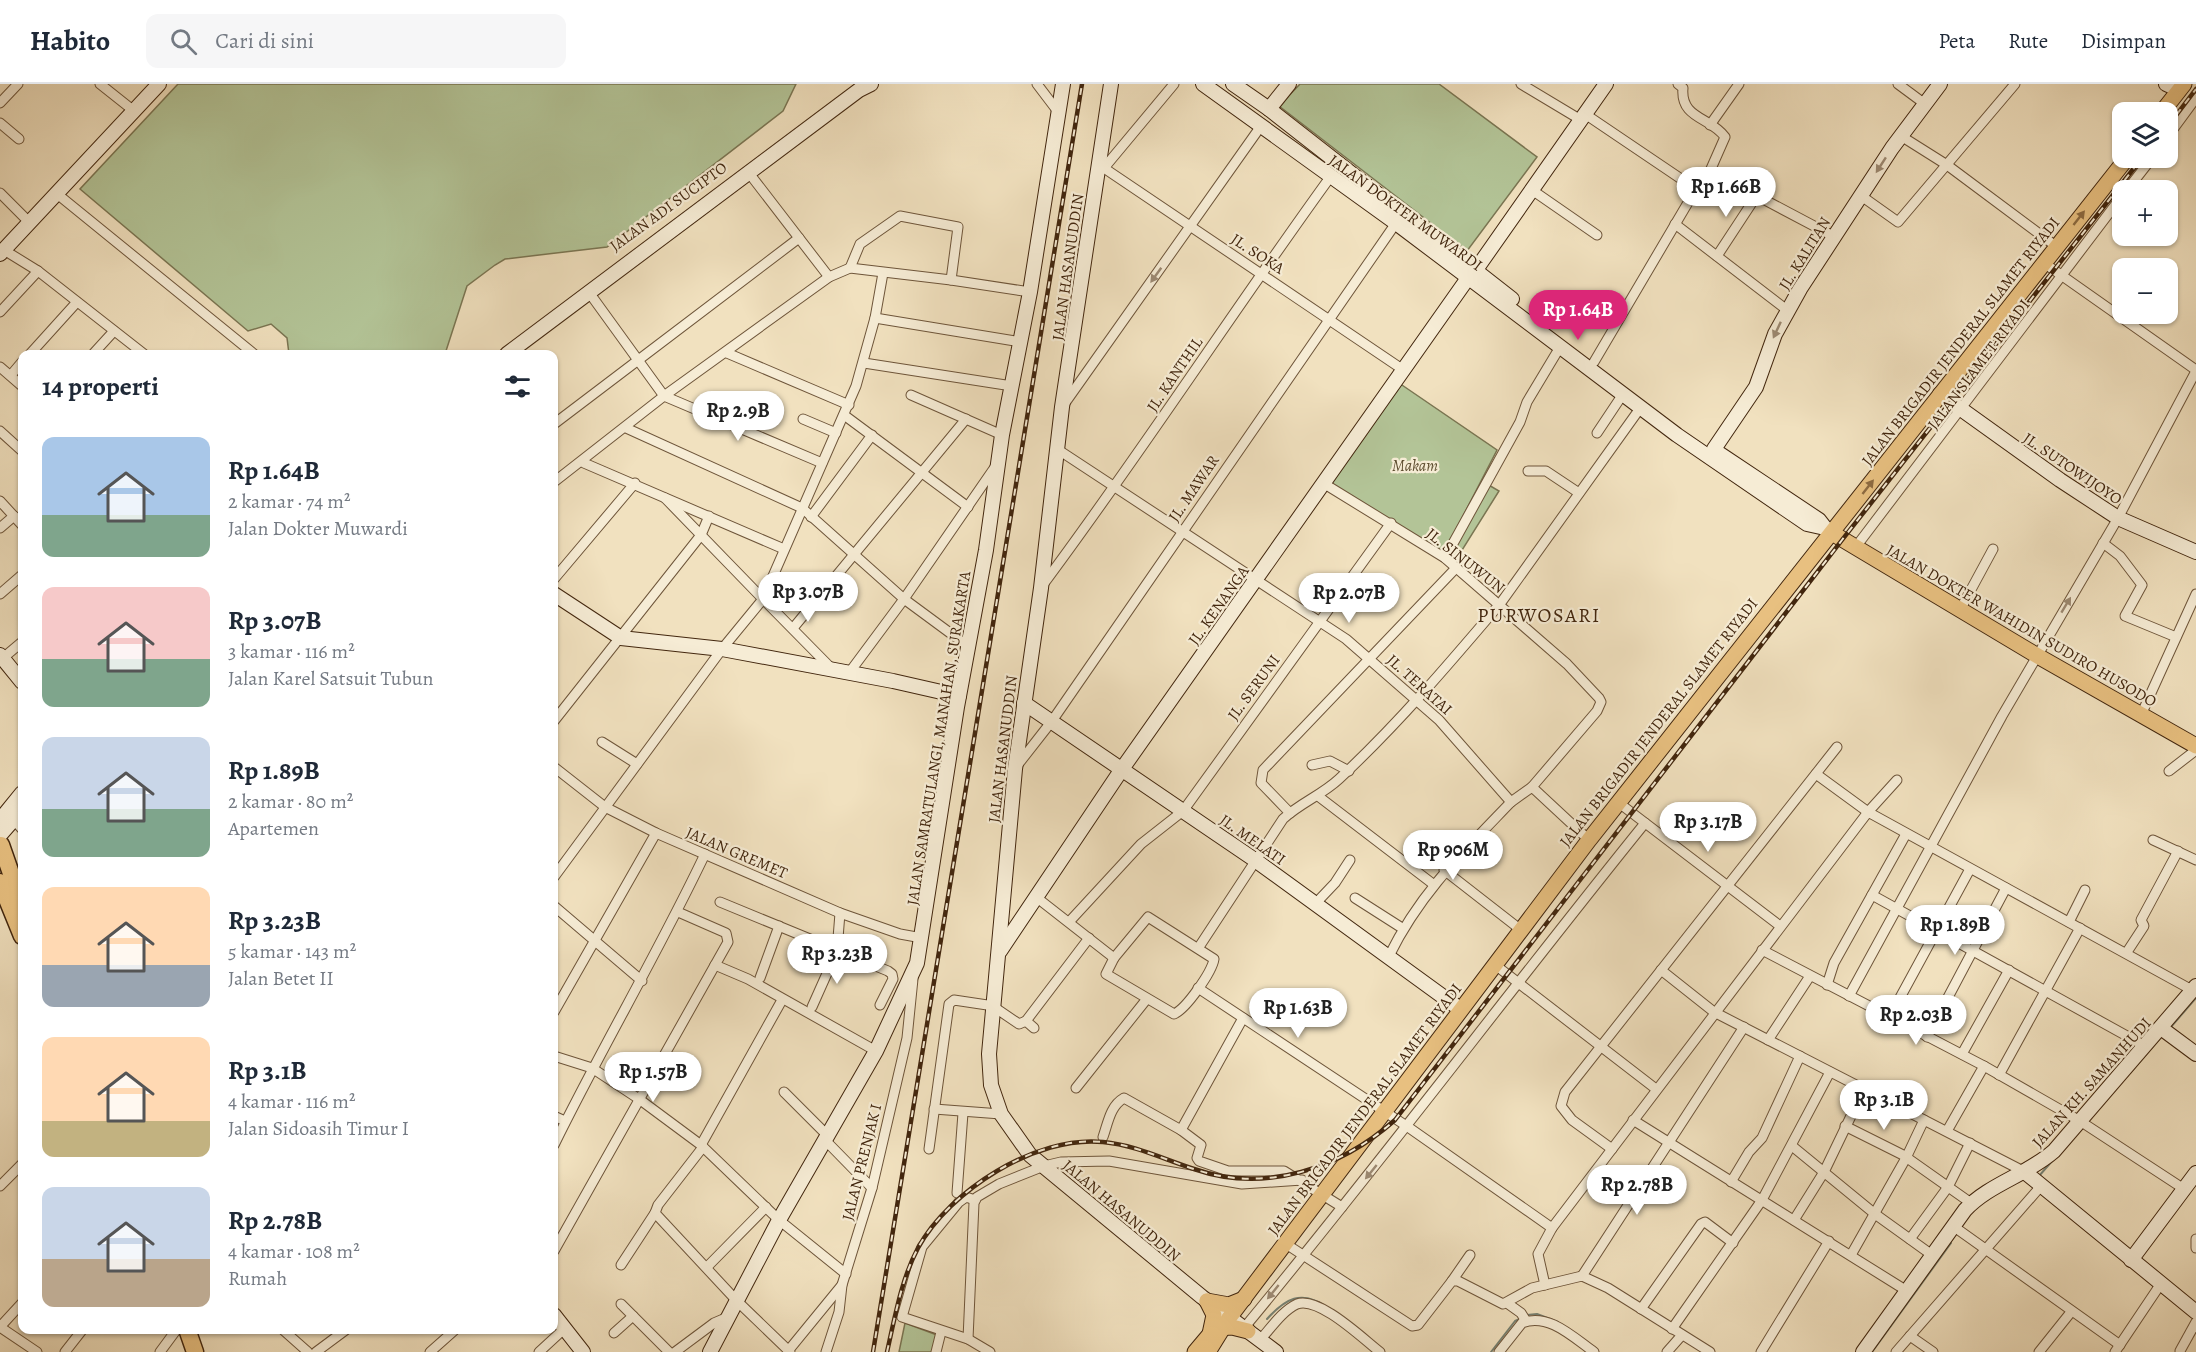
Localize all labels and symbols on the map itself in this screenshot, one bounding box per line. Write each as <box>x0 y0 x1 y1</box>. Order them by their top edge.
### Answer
street label: JALAN DOKTER MUWARDI <box>1324 149 1487 276</box>
street label: JALAN ADI SUCIPTO <box>605 157 732 257</box>
one-way arrow <box>1876 157 1887 173</box>
pin: Rp 1.66B <box>1664 167 1788 218</box>
street label: JALAN HASANUDDIN <box>1047 192 1089 342</box>
one-way arrow <box>2073 210 2086 226</box>
street label: JL. KALITAN <box>1774 213 1836 294</box>
street label: JALAN BRIGADIR JENDERAL SLAMET RIYADI <box>1857 213 2065 471</box>
street label: JL. SOKA <box>1226 228 1289 280</box>
one-way arrow <box>1151 267 1163 282</box>
pin: Rp 1.64B <box>1516 290 1640 341</box>
street label: JALAN SLAMET RIYADI <box>1922 295 2035 434</box>
one-way arrow <box>1773 321 1782 338</box>
street label: JL. KANTHIL <box>1142 332 1208 416</box>
pin: Rp 2.9B <box>683 391 793 442</box>
street label: JL. SUTOWIJOYO <box>2018 427 2126 510</box>
street label: JL. MAWAR <box>1163 451 1224 526</box>
park label: Makam <box>1392 455 1438 477</box>
one-way arrow <box>1862 479 1875 495</box>
street label: JL. SINUWUN <box>1421 523 1510 599</box>
street label: JALAN DOKTER WAHIDIN SUDIRO HUSODO <box>1882 539 2161 713</box>
street label: JL. KENANGA <box>1183 561 1255 650</box>
street label: JALAN SAMRATULANGI, MANAHAN, SURAKARTA <box>902 569 976 907</box>
pin: Rp 3.07B <box>746 572 870 623</box>
pin: Rp 2.07B <box>1287 573 1411 624</box>
street label: JALAN BRIGADIR JENDERAL SLAMET RIYADI <box>1555 594 1763 852</box>
one-way arrow <box>2061 596 2071 613</box>
district label: PURWOSARI <box>1477 602 1601 629</box>
street label: JL. TERATAI <box>1382 649 1457 720</box>
street label: JL. SERUNI <box>1222 650 1285 725</box>
street label: JALAN HASANUDDIN <box>983 674 1023 824</box>
pin: Rp 3.17B <box>1646 802 1770 853</box>
street label: JL. MELATI <box>1215 809 1290 871</box>
street label: JALAN GREMET <box>682 822 791 884</box>
pin: Rp 906M <box>1398 830 1508 881</box>
pin: Rp 1.89B <box>1893 905 2017 956</box>
pin: Rp 3.23B <box>775 934 899 985</box>
street label: JALAN BRIGADIR JENDERAL SLAMET RIYADI <box>1263 979 1467 1240</box>
pin: Rp 1.63B <box>1236 988 1360 1039</box>
pin: Rp 2.03B <box>1854 995 1978 1046</box>
street label: JALAN KH. SAMANHUDI <box>2027 1013 2156 1153</box>
pin: Rp 1.57B <box>591 1052 715 1103</box>
pin: Rp 3.1B <box>1829 1080 1939 1131</box>
street label: JALAN PRENJAK I <box>837 1101 887 1223</box>
street label: JALAN HASANUDDIN <box>1058 1155 1185 1267</box>
one-way arrow <box>1364 1164 1377 1180</box>
pin: Rp 2.78B <box>1575 1165 1699 1216</box>
one-way arrow <box>1266 1284 1279 1300</box>

